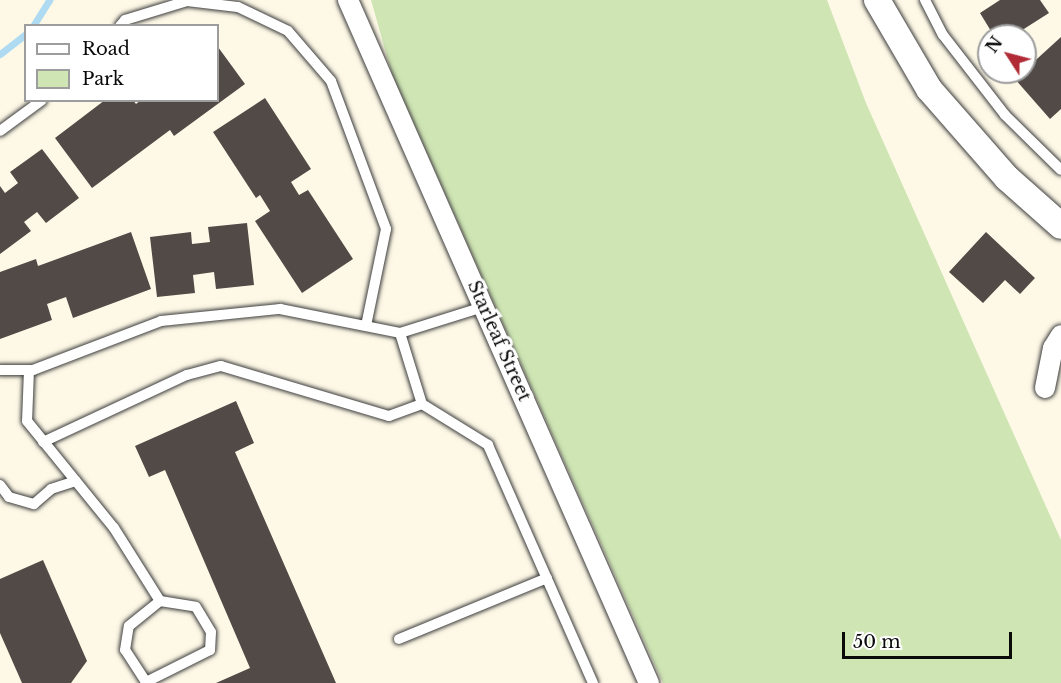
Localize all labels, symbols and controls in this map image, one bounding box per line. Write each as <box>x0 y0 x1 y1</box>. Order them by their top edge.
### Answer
legend <box>24 24 219 102</box>
north arrow <box>977 24 1037 84</box>
text: N <box>982 33 1007 57</box>
text: Road <box>82 38 130 60</box>
text: Park <box>82 68 124 90</box>
street label: Starleaf Street <box>463 277 535 405</box>
scale bar <box>845 620 1014 658</box>
text: 50 m <box>853 631 901 653</box>

